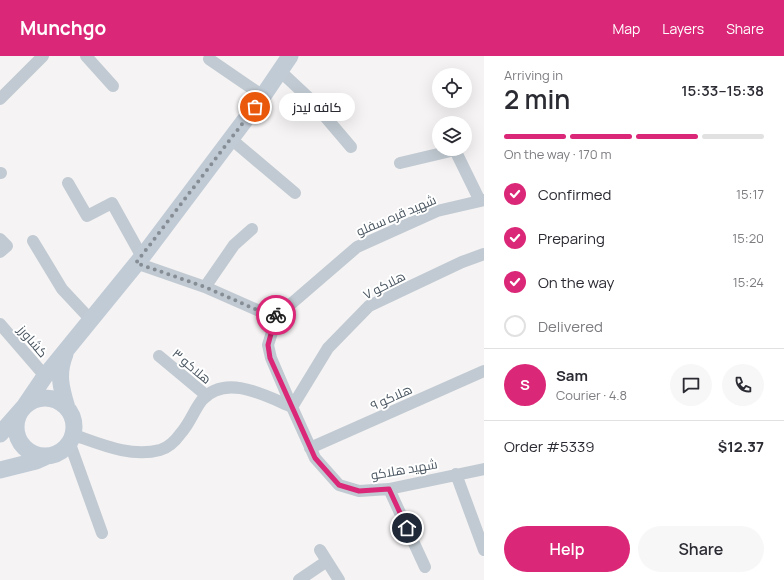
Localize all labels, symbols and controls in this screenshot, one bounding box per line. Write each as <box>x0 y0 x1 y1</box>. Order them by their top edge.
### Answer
text: Munchgo <box>20 15 106 41</box>
text: Map <box>612 19 640 38</box>
text: Layers <box>662 19 704 38</box>
text: Share <box>726 19 764 38</box>
text: Arriving in <box>504 66 563 84</box>
map controls <box>432 68 472 156</box>
button: locate <box>432 68 472 108</box>
text: 15:33–15:38 <box>681 80 764 101</box>
text: 2 min <box>504 81 570 117</box>
pin <box>238 90 272 124</box>
callout: کافه لیدز <box>279 93 355 121</box>
icon: bag <box>244 96 266 118</box>
text: کافه لیدز <box>292 98 342 116</box>
button: layers <box>432 116 472 156</box>
text: On the way · 170 m <box>504 145 611 163</box>
icon: check <box>504 183 526 205</box>
text: Confirmed <box>538 184 611 205</box>
text: 15:17 <box>736 185 764 203</box>
street label: شهید قره سفلو <box>353 190 439 240</box>
icon: check <box>504 227 526 249</box>
text: Preparing <box>538 228 605 249</box>
text: 15:20 <box>732 229 764 247</box>
street label: هلاکو ۷ <box>360 267 408 303</box>
icon: check <box>504 271 526 293</box>
text: On the way <box>538 272 614 293</box>
text: 15:24 <box>733 273 764 291</box>
courier <box>256 295 296 335</box>
icon: bike <box>265 304 287 326</box>
text: Delivered <box>538 316 603 337</box>
street label: کشاورز <box>13 320 52 361</box>
street label: هلاکو ۳ <box>169 344 215 388</box>
button: chat <box>670 364 712 406</box>
button: phone <box>722 364 764 406</box>
text: Sam <box>556 365 588 386</box>
text: S <box>520 374 530 395</box>
street label: هلاکو ۹ <box>367 380 415 414</box>
text: Courier · 4.8 <box>556 386 627 404</box>
text: Order #5339 <box>504 436 595 457</box>
text: $12.37 <box>718 436 764 457</box>
street label: شهید هلاکو <box>369 454 439 484</box>
pin <box>390 511 424 545</box>
icon: home <box>396 517 418 539</box>
button: Help <box>504 526 630 572</box>
button: Share <box>638 526 764 572</box>

